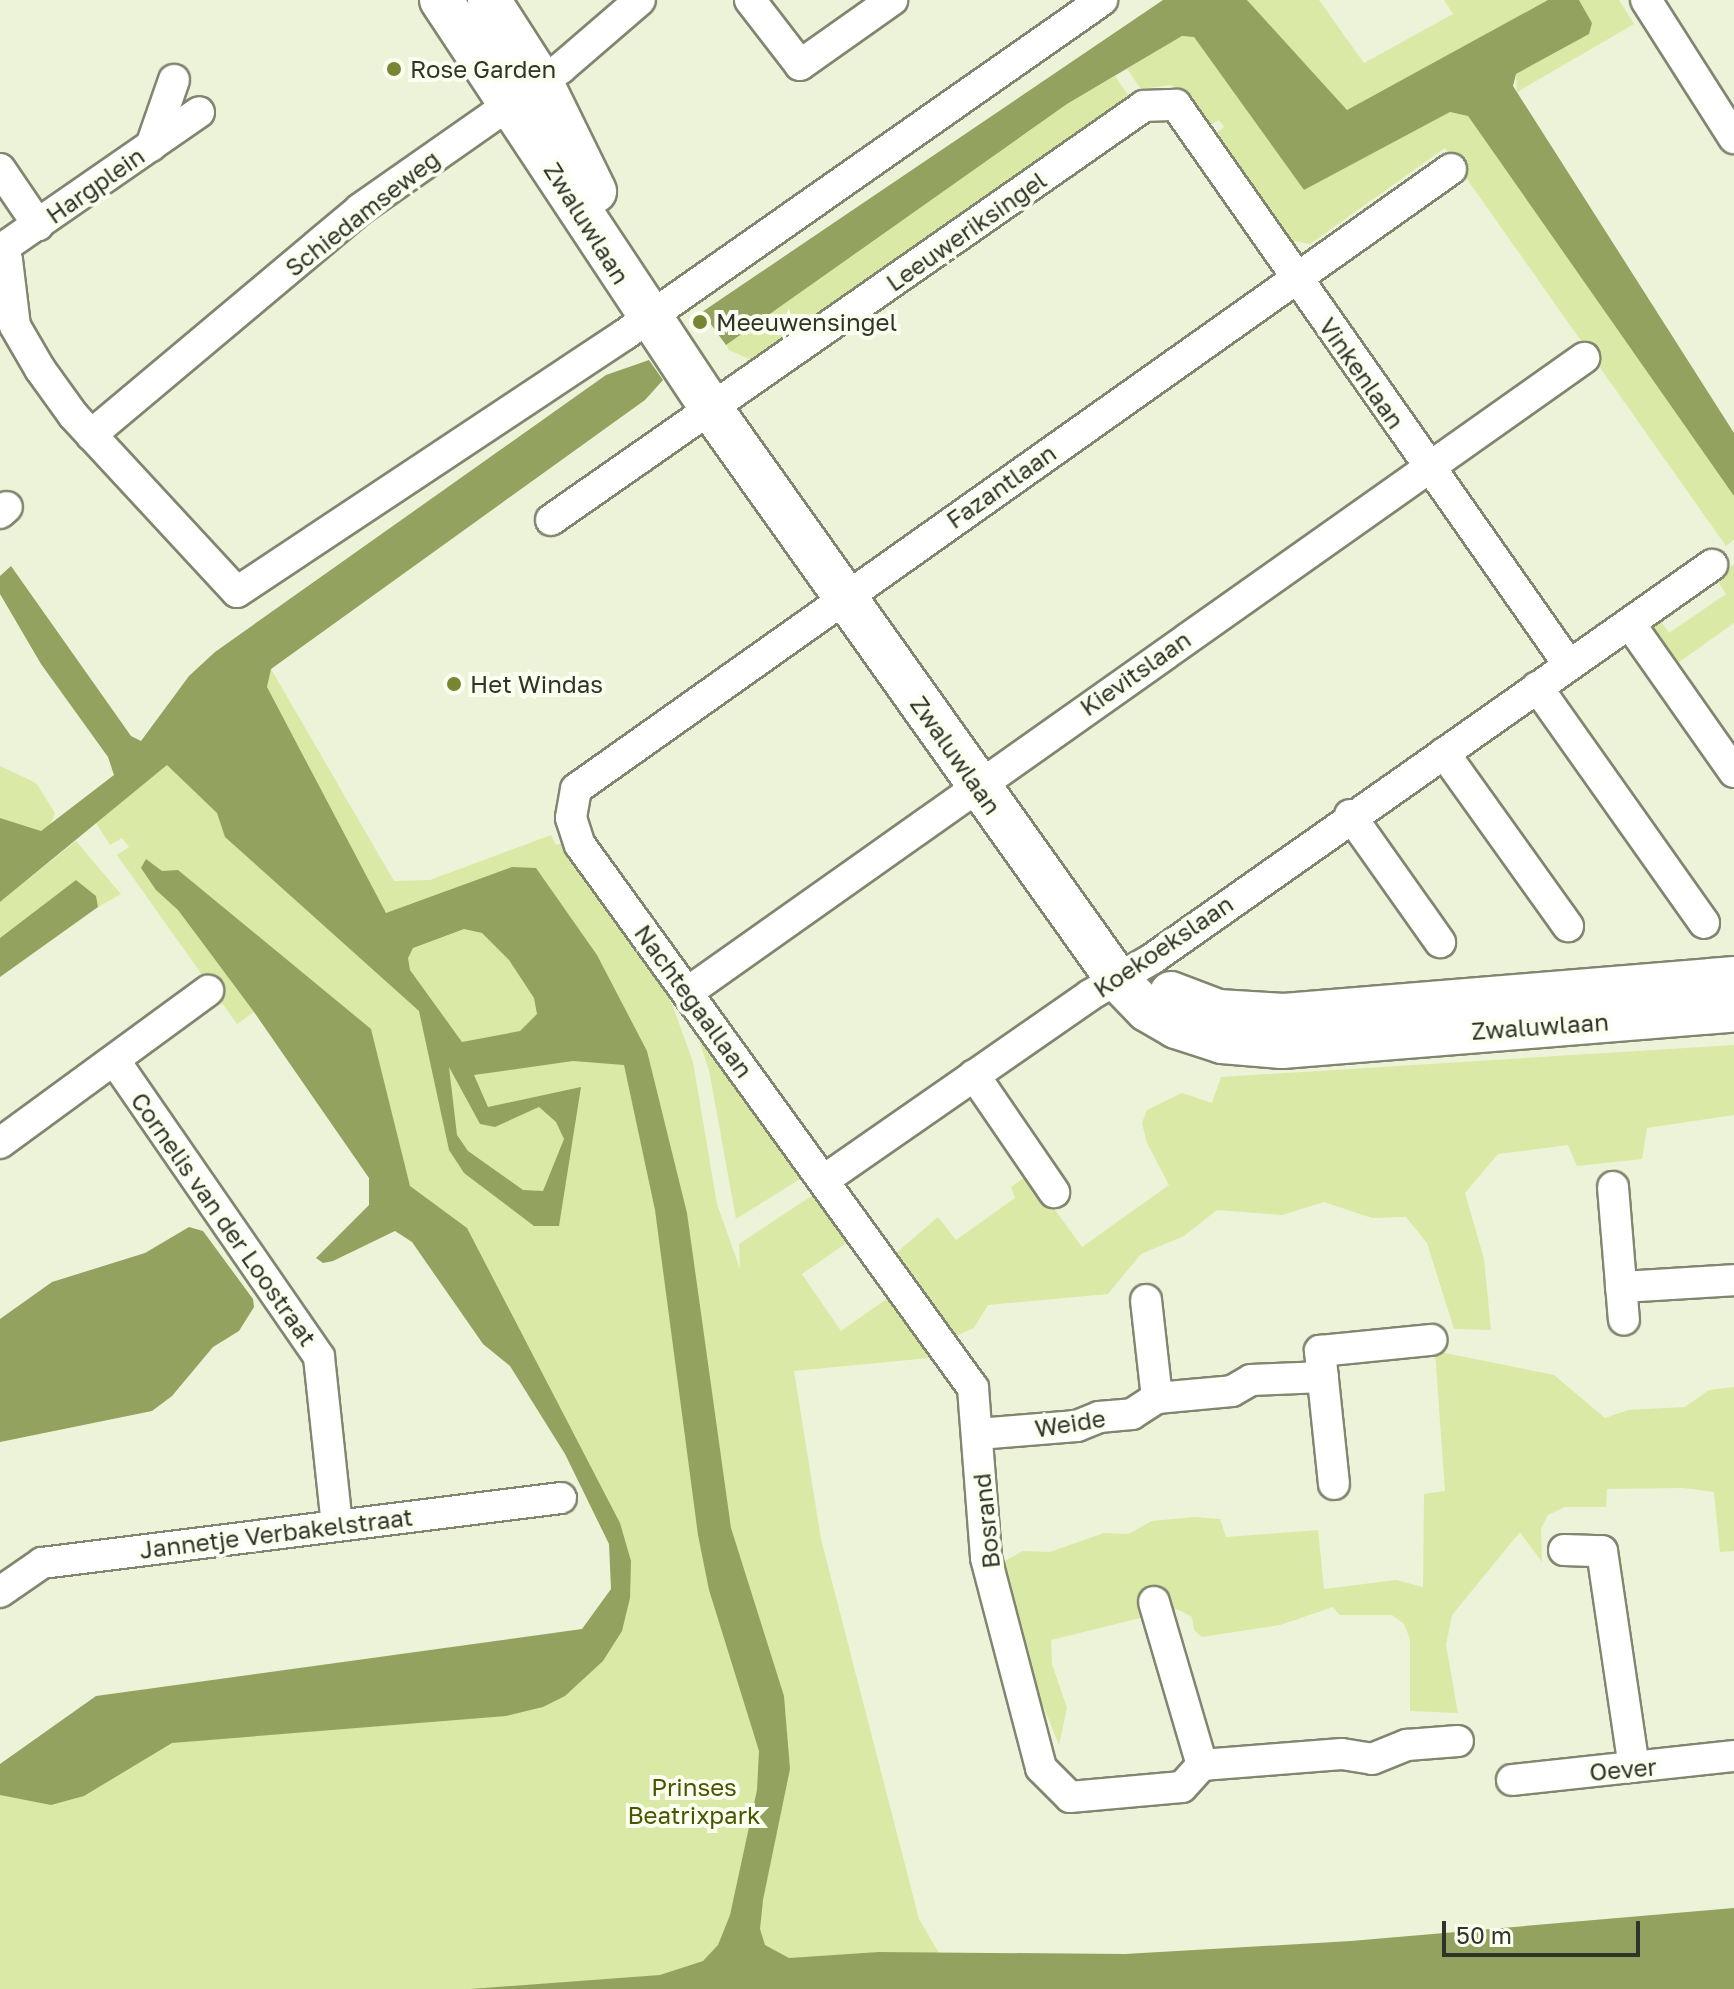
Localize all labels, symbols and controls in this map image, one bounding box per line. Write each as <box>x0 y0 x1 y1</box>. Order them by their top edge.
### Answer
place label: Rose Garden <box>410 55 556 83</box>
marker: Rose Garden <box>385 60 403 78</box>
street label: Hargplein <box>40 141 150 229</box>
street label: Schiedamseweg <box>279 144 445 282</box>
street label: Zwaluwlaan <box>538 157 636 289</box>
street label: Leeuweriksingel <box>881 165 1051 297</box>
place label: Meeuwensingel <box>716 308 897 336</box>
street label: Vinkenlaan <box>1313 312 1411 434</box>
marker: Meeuwensingel <box>691 313 709 331</box>
street label: Fazantlaan <box>941 438 1061 534</box>
street label: Kievitslaan <box>1074 624 1196 722</box>
place label: Het Windas <box>470 670 603 698</box>
marker: Het Windas <box>445 675 463 693</box>
street label: Zwaluwlaan <box>905 690 1007 820</box>
street label: Koekoekslaan <box>1088 889 1238 1003</box>
street label: Nachtegaallaan <box>629 919 759 1083</box>
street label: Zwaluwlaan <box>1470 1007 1610 1045</box>
street label: Cornelis van der Loostraat <box>125 1087 323 1351</box>
street label: Weide <box>1033 1403 1107 1443</box>
street label: Bosrand <box>967 1472 1005 1570</box>
street label: Jannetje Verbakelstraat <box>138 1502 414 1564</box>
street label: Oever <box>1588 1752 1658 1786</box>
park label: Prinses Beatrixpark <box>627 1773 761 1829</box>
scale bar <box>1446 1905 1644 1955</box>
text: 50 m <box>1456 1920 1512 1949</box>

